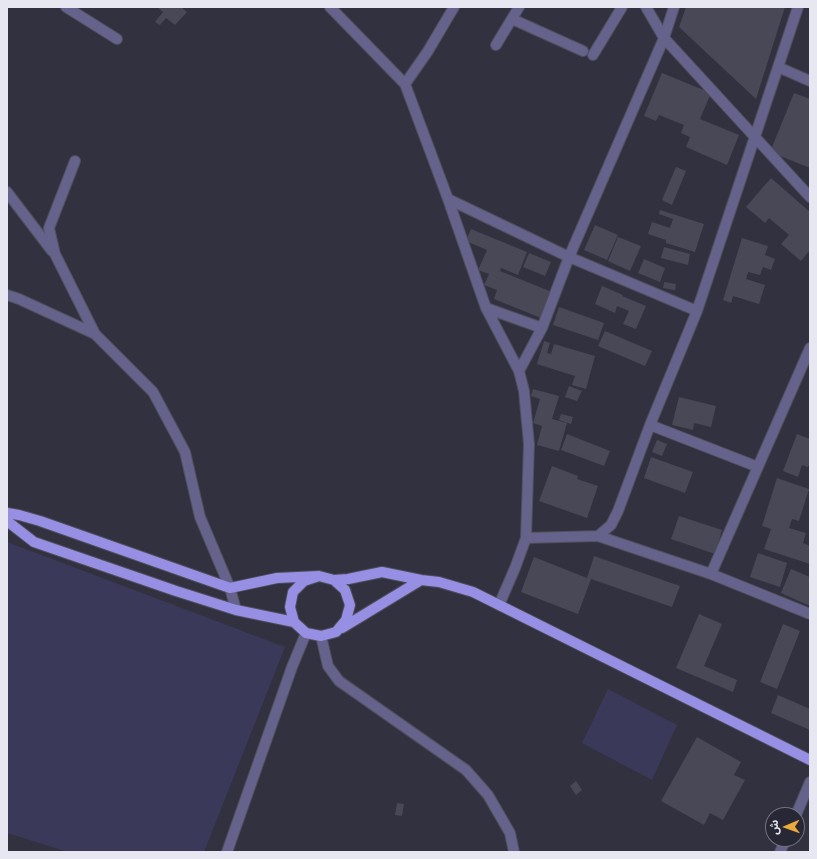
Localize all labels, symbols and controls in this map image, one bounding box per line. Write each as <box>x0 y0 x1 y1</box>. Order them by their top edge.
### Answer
north arrow <box>765 807 805 847</box>
text: ش <box>767 820 780 835</box>

